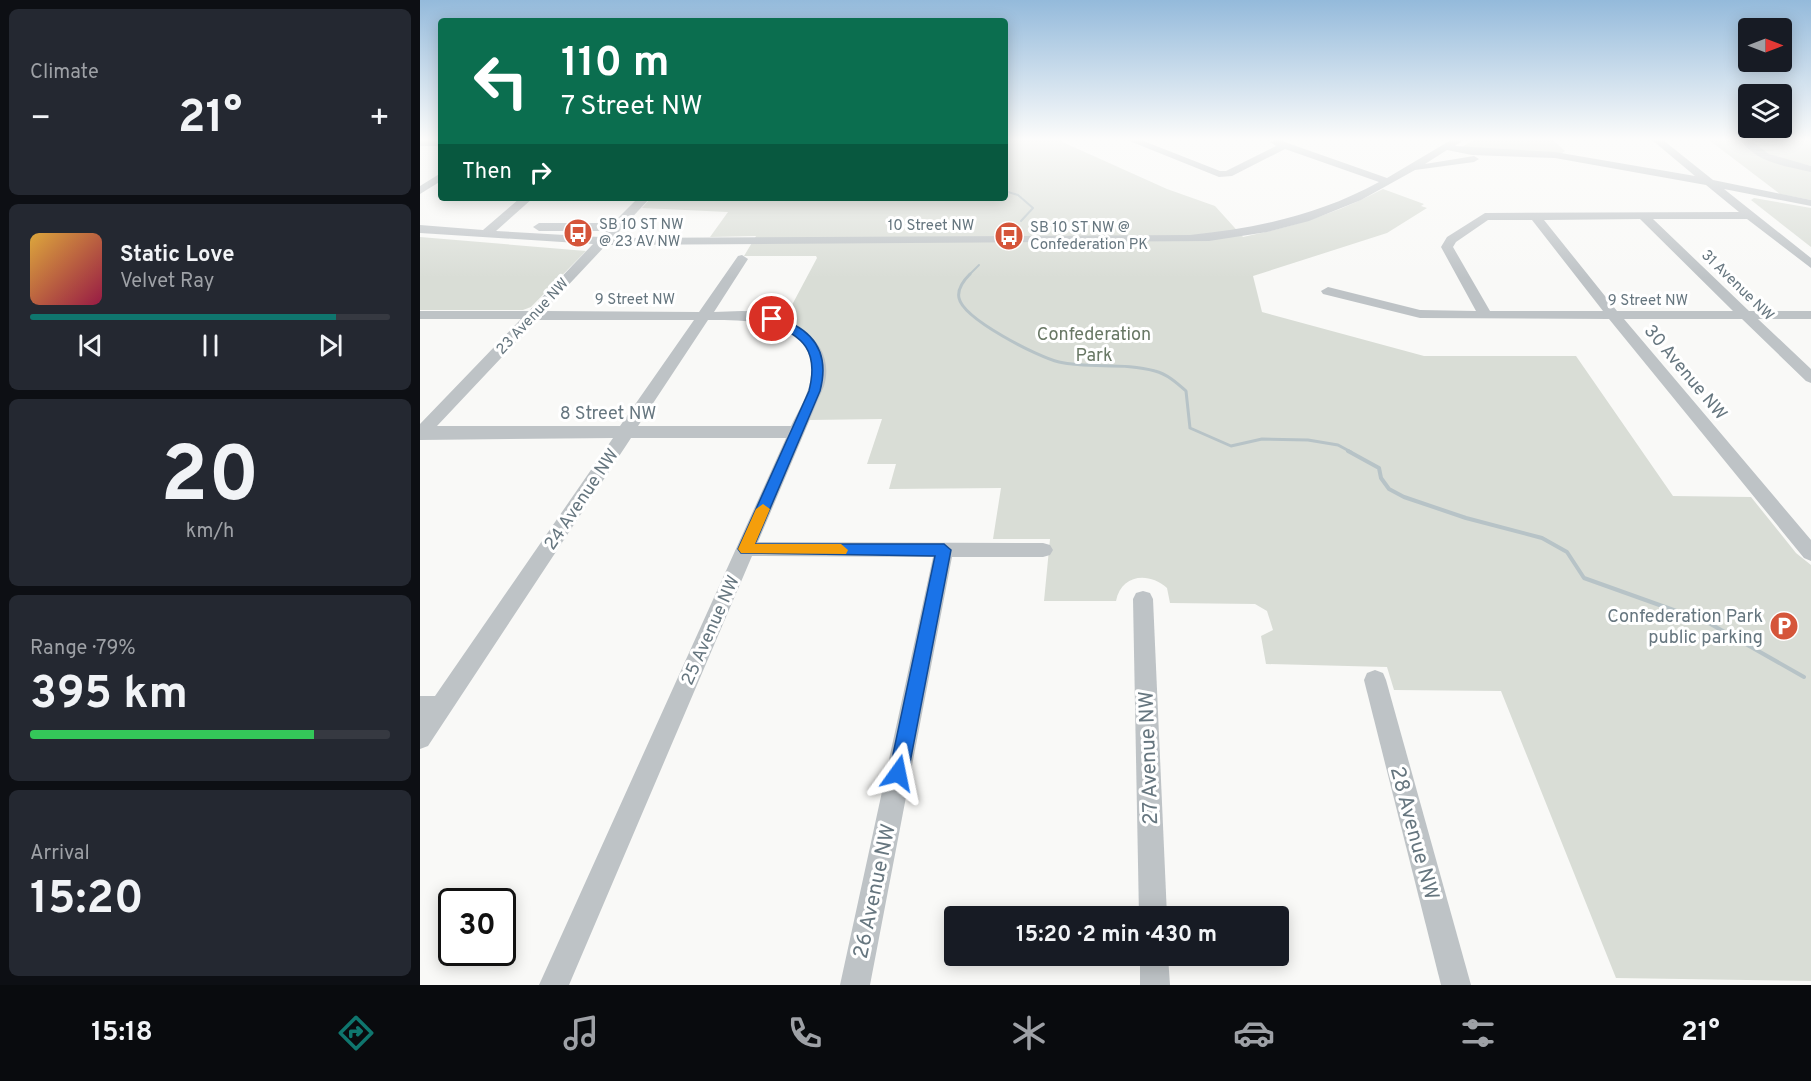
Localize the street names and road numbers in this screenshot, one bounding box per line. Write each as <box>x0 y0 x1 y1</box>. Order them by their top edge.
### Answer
street label: 10 Street NW <box>888 217 974 236</box>
street label: 31 Avenue NW <box>1696 247 1777 326</box>
street label: 23 Avenue NW <box>493 275 573 359</box>
street label: 9 Street NW <box>595 291 675 310</box>
street label: 9 Street NW <box>1608 292 1688 311</box>
street label: 30 Avenue NW <box>1638 320 1732 425</box>
street label: 8 Street NW <box>560 403 656 426</box>
street label: 24 Avenue NW <box>540 445 625 555</box>
street label: 25 Avenue NW <box>677 572 746 689</box>
street label: 27 Avenue NW <box>1134 690 1165 826</box>
street label: 28 Avenue NW <box>1383 764 1444 903</box>
street label: 26 Avenue NW <box>848 822 903 961</box>

